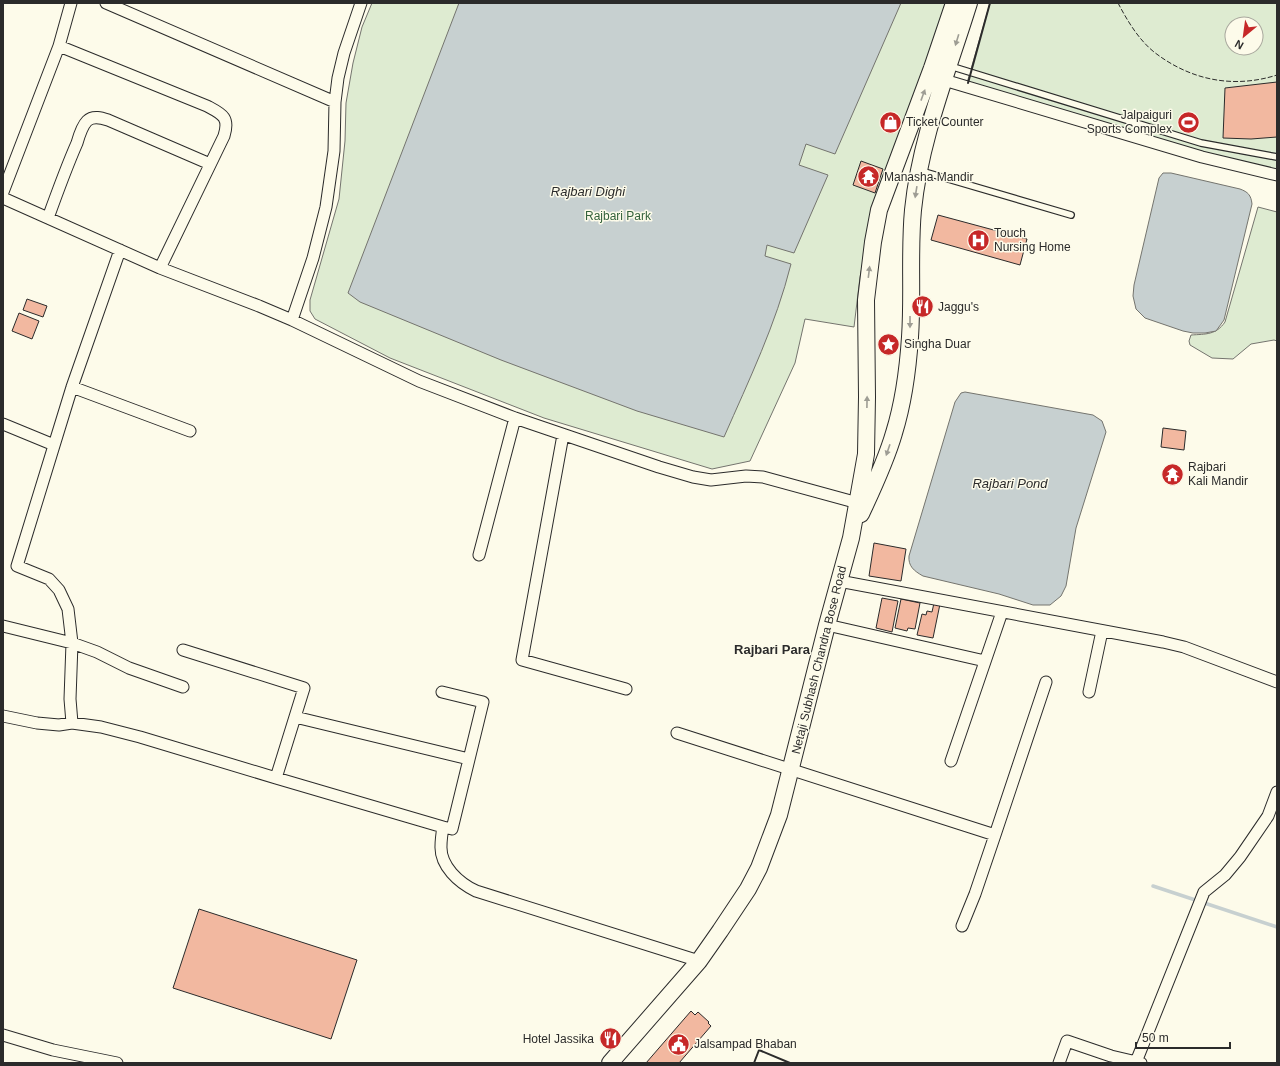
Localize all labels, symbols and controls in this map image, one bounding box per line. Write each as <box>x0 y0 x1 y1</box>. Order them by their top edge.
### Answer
north arrow <box>1224 16 1264 56</box>
one-way arrow <box>954 35 960 47</box>
text: N <box>1233 38 1246 52</box>
one-way arrow <box>920 89 926 101</box>
place label: Jalpaiguri Sports Complex <box>1087 108 1172 136</box>
shop icon: Ticket Counter <box>878 109 904 135</box>
sports icon: Jalpaiguri Sports Complex <box>1175 109 1201 135</box>
place label: Ticket Counter <box>906 115 984 129</box>
temple icon: Manasha Mandir <box>855 164 881 190</box>
place label: Manasha Mandir <box>884 170 973 184</box>
water label: Rajbari Dighi <box>551 184 626 199</box>
one-way arrow <box>913 186 919 199</box>
park label: Rajbari Park <box>585 209 652 223</box>
place label: Touch Nursing Home <box>994 226 1071 254</box>
hospital icon: Touch Nursing Home <box>966 227 992 253</box>
one-way arrow <box>866 266 872 278</box>
restaurant icon: Jaggu's <box>910 294 936 320</box>
place label: Jaggu's <box>938 300 979 314</box>
one-way arrow <box>907 316 913 329</box>
place icon: Singha Duar <box>876 331 902 357</box>
place label: Singha Duar <box>904 337 971 351</box>
one-way arrow <box>864 395 870 408</box>
one-way arrow <box>885 444 891 456</box>
place label: Rajbari Kali Mandir <box>1188 460 1248 488</box>
temple icon: Rajbari Kali Mandir <box>1160 461 1186 487</box>
water label: Rajbari Pond <box>972 476 1048 491</box>
street label: Netaji Subhash Chandra Bose Road <box>789 564 849 756</box>
district label: Rajbari Para <box>734 642 811 657</box>
scale bar <box>1136 1024 1230 1050</box>
restaurant icon: Hotel Jassika <box>597 1026 623 1052</box>
public building icon: Jalsampad Bhaban <box>665 1031 691 1057</box>
text: 50 m <box>1142 1031 1169 1045</box>
place label: Hotel Jassika <box>523 1032 594 1046</box>
place label: Jalsampad Bhaban <box>694 1037 797 1051</box>

